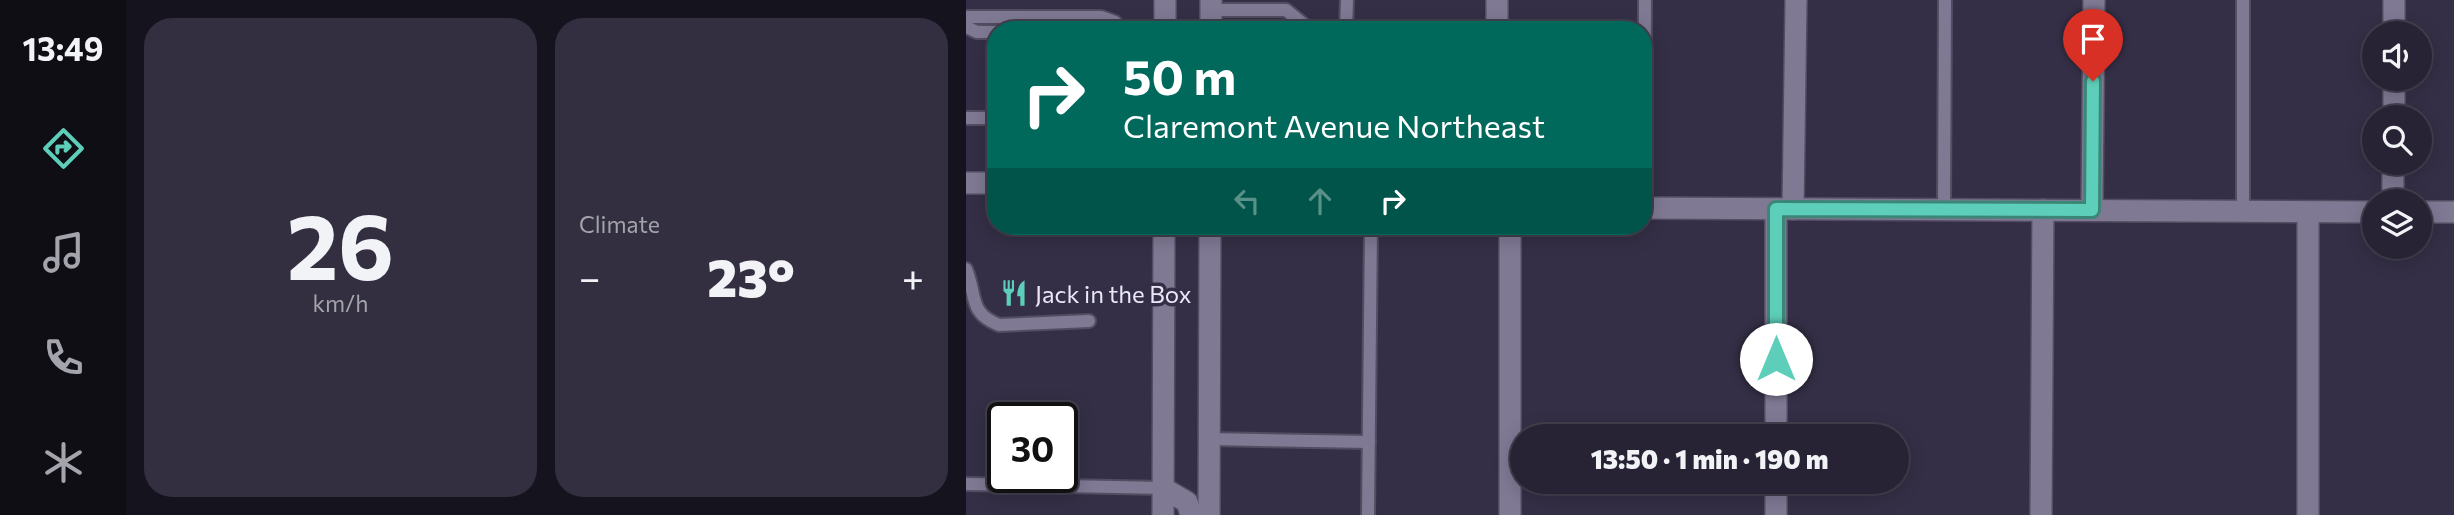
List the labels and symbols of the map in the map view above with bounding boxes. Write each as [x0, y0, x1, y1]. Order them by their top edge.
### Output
pin [2063, 9, 2123, 81]
restaurant icon: Jack in the Box [999, 278, 1029, 308]
place label: Jack in the Box [1035, 279, 1192, 308]
position arrow [1739, 322, 1813, 396]
speed limit sign: 30 [987, 402, 1078, 493]

